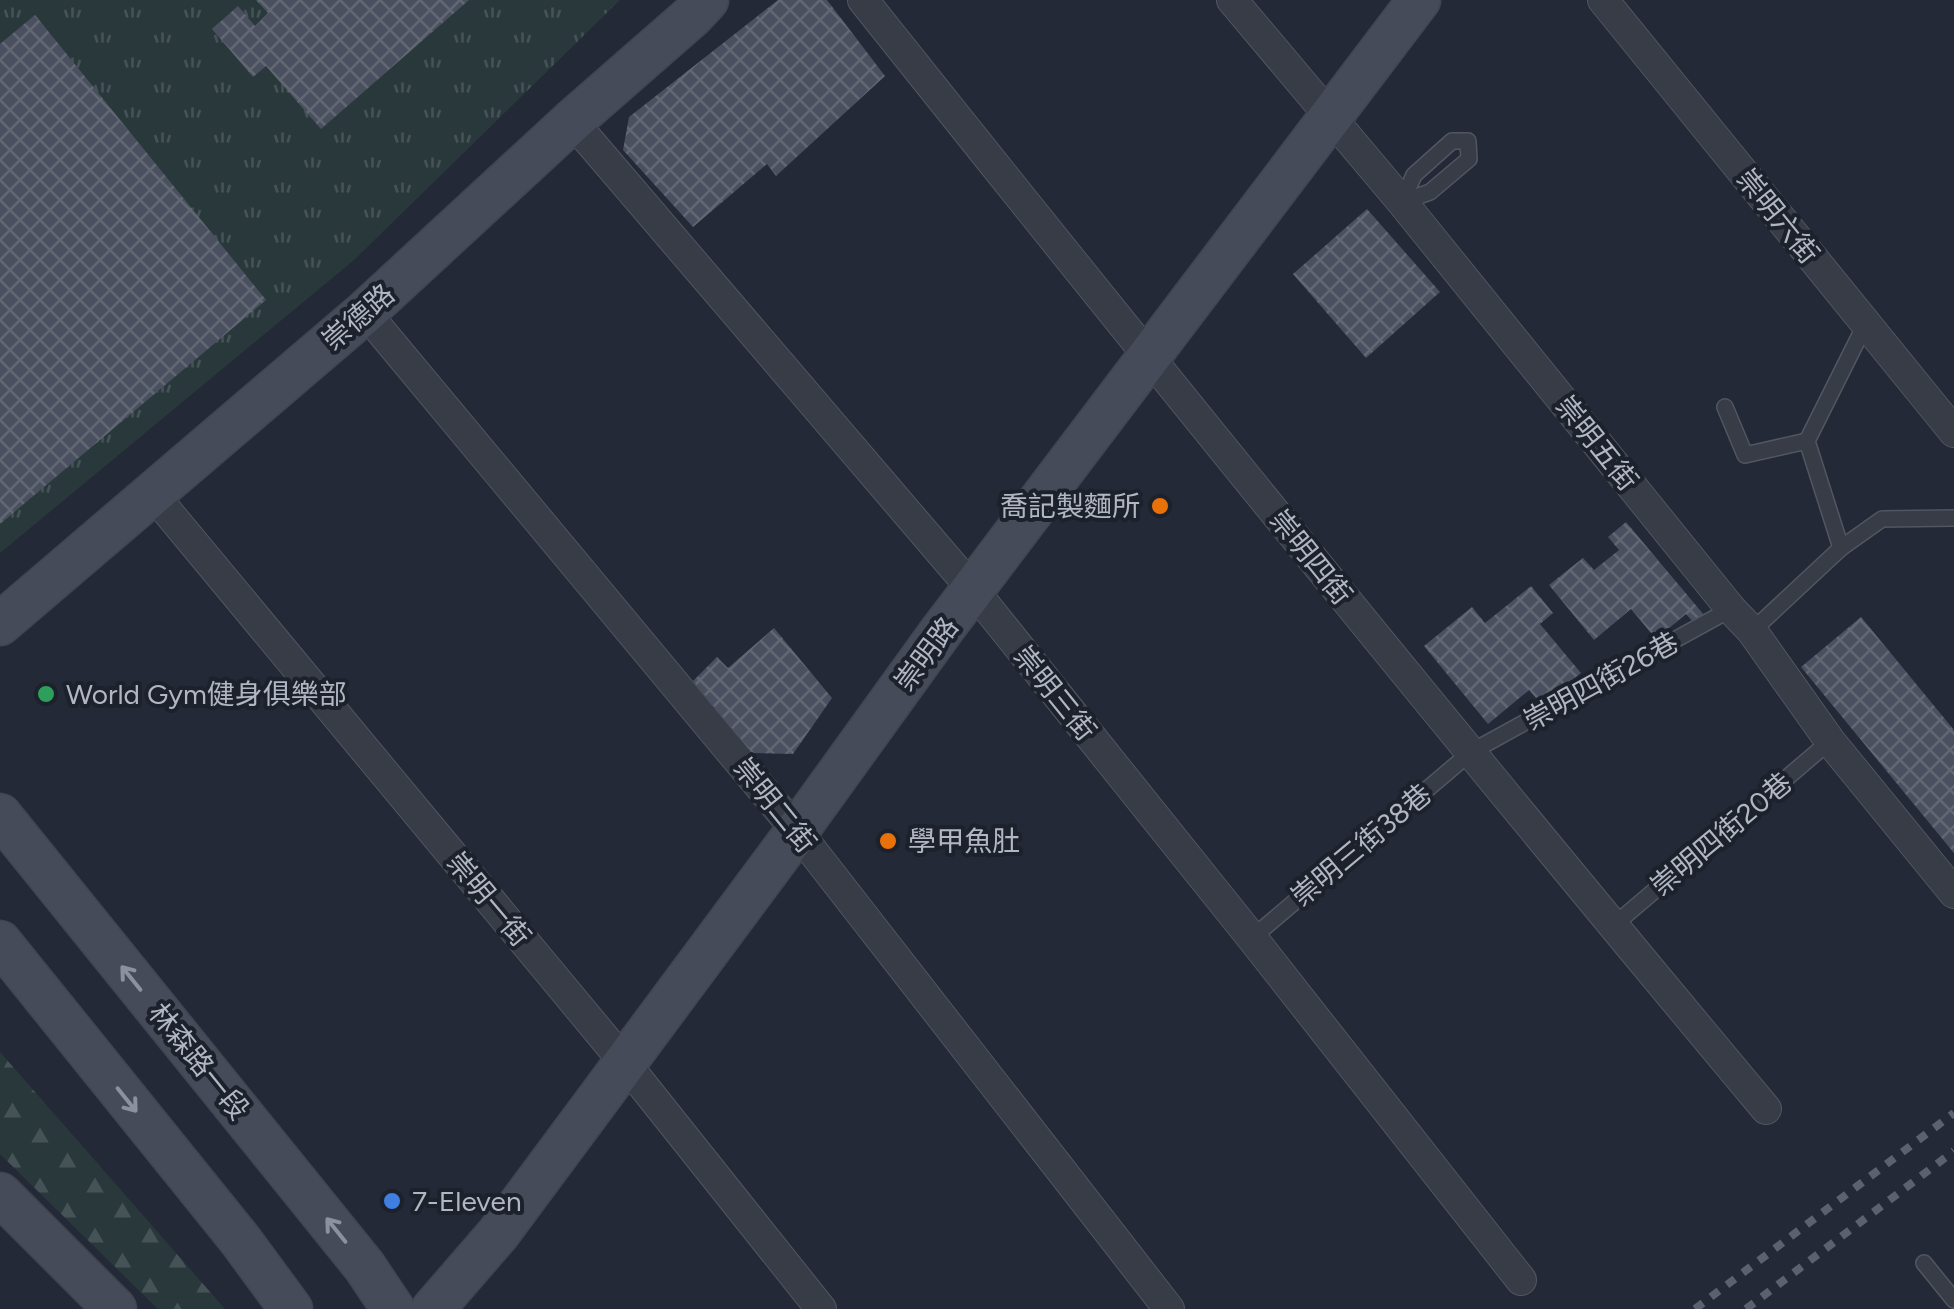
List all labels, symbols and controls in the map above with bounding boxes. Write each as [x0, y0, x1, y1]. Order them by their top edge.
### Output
street label: 崇明六街 [1730, 162, 1826, 270]
street label: 崇德路 [315, 277, 401, 357]
street label: 崇明五街 [1549, 389, 1645, 497]
place label: 喬記製麵所 [1000, 489, 1140, 523]
marker: 喬記製麵所 [1149, 495, 1171, 517]
street label: 崇明四街 [1263, 503, 1359, 611]
street label: 崇明路 [887, 610, 965, 698]
street label: 崇明四街26巷 [1518, 625, 1684, 737]
street label: 崇明三街 [1007, 639, 1103, 747]
place label: World Gym健身俱樂部 [66, 677, 347, 711]
marker: World Gym健身俱樂部 [35, 683, 57, 705]
street label: 崇明二街 [727, 751, 823, 859]
street label: 崇明四街20巷 [1644, 765, 1798, 903]
street label: 崇明三街38巷 [1284, 777, 1438, 913]
place label: 學甲魚肚 [908, 824, 1020, 858]
marker: 學甲魚肚 [877, 830, 899, 852]
street label: 崇明一街 [440, 845, 538, 953]
one-way arrow [120, 965, 142, 991]
street label: 林森路一段 [142, 996, 256, 1126]
one-way arrow [116, 1087, 138, 1113]
place label: 7-Eleven [412, 1184, 522, 1218]
marker: 7-Eleven [381, 1190, 403, 1212]
one-way arrow [325, 1218, 347, 1244]

